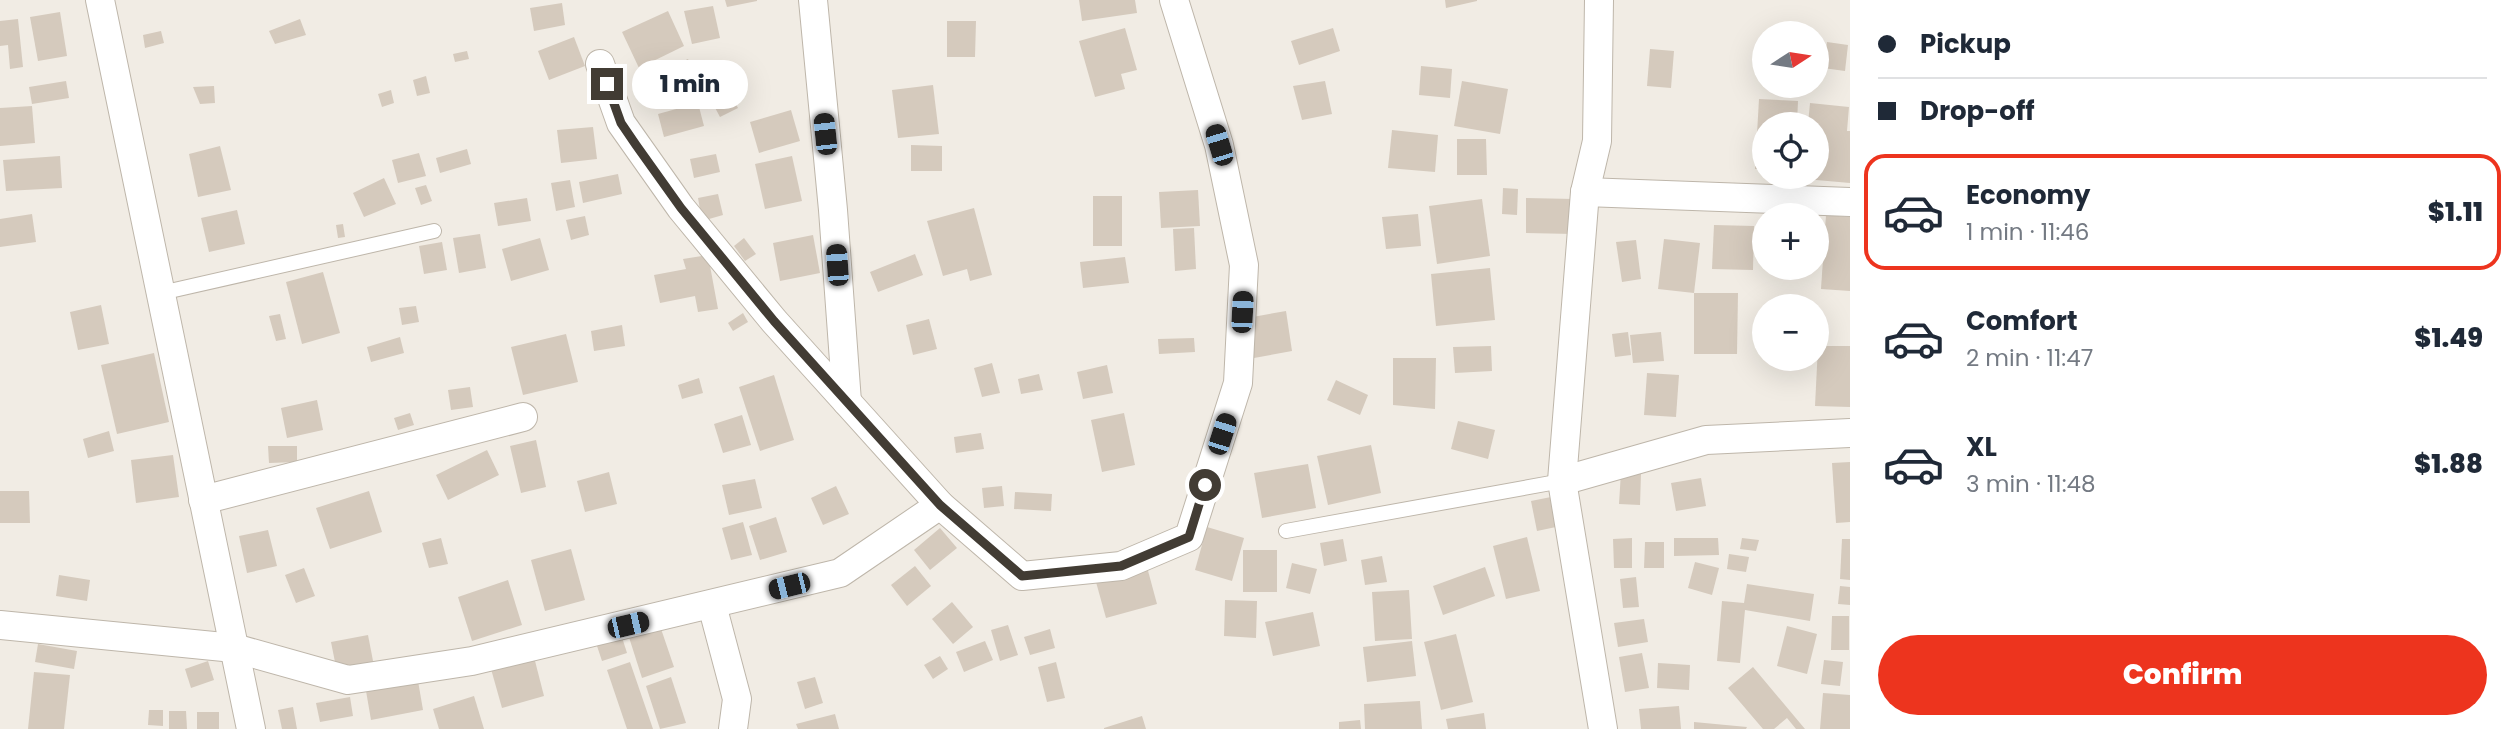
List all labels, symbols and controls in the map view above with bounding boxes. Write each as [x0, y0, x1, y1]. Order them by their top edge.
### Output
north arrow [1752, 21, 1829, 98]
map controls [1752, 21, 1829, 371]
text: Pickup [1920, 26, 2011, 62]
callout: 1 min [632, 60, 747, 108]
route end [591, 68, 623, 100]
text: 1 min [660, 68, 720, 100]
text: Drop-off [1920, 93, 2035, 129]
car [813, 112, 838, 156]
button: locate [1752, 112, 1829, 189]
car [1203, 122, 1236, 168]
text: Economy [1966, 177, 2090, 213]
icon: car [1882, 181, 1945, 244]
text: $1.11 [2428, 194, 2483, 230]
button: + [1752, 203, 1829, 280]
text: 1 min · 11:46 [1966, 216, 2089, 248]
car [826, 243, 849, 287]
car [1231, 290, 1254, 334]
button: − [1752, 294, 1829, 371]
text: Comfort [1966, 303, 2078, 339]
icon: car [1882, 307, 1945, 370]
text: $1.49 [2414, 320, 2483, 356]
text: 2 min · 11:47 [1966, 342, 2093, 374]
car [1206, 411, 1239, 457]
text: XL [1966, 429, 1997, 465]
icon: car [1882, 433, 1945, 496]
text: $1.88 [2414, 446, 2483, 482]
text: 3 min · 11:48 [1966, 468, 2096, 500]
route start [1189, 469, 1221, 501]
car [767, 571, 812, 601]
car [606, 610, 651, 640]
button: Confirm [1878, 635, 2487, 715]

